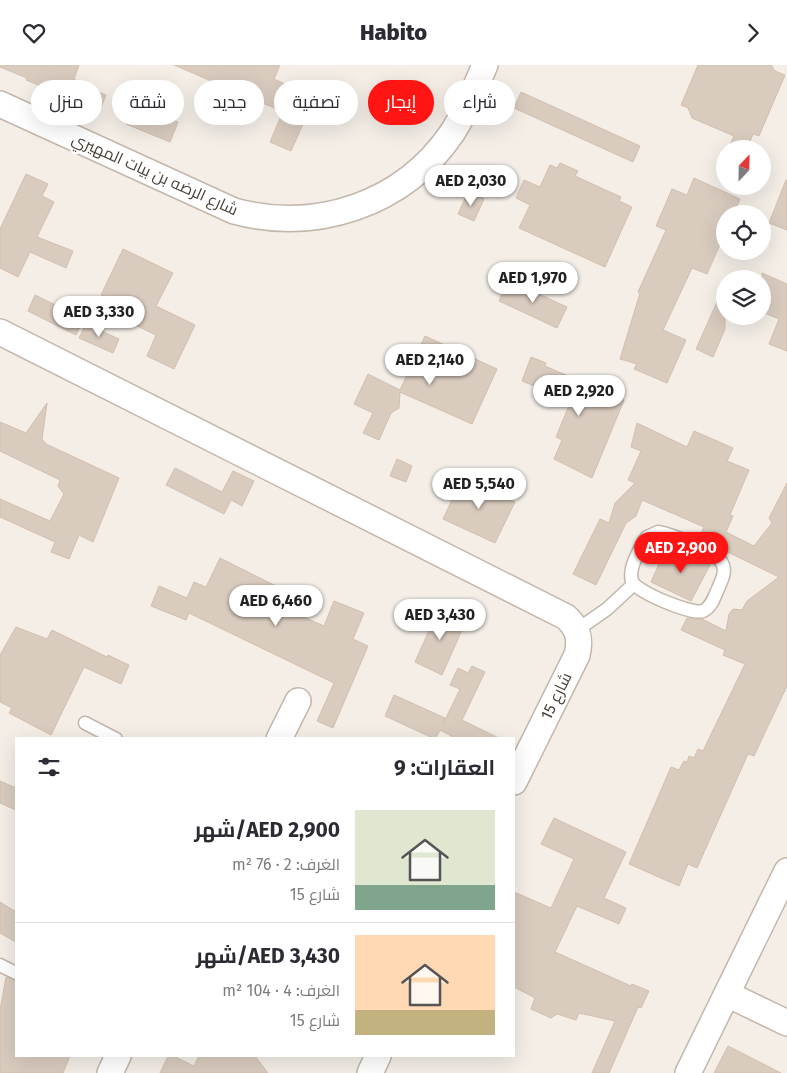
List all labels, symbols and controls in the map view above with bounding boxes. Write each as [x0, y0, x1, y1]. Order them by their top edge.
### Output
icon: heart [20, 19, 48, 47]
text: Habito [360, 19, 427, 46]
icon: forward [739, 19, 767, 47]
chip: منزل [31, 80, 102, 125]
chip: شقة [112, 80, 184, 125]
chip: جديد [194, 80, 264, 125]
chip: تصفية [274, 80, 358, 125]
chip: إيجار [368, 80, 434, 125]
chip: شراء [444, 80, 515, 125]
street label: شارع الرضه بن بيات المهيري [68, 129, 241, 223]
north arrow [716, 140, 771, 195]
map controls [716, 140, 771, 325]
pin: AED 2,030 [414, 165, 528, 207]
text: AED 2,030 [436, 171, 506, 190]
button: locate [716, 205, 771, 260]
pin: AED 1,970 [476, 261, 590, 304]
text: AED 1,970 [499, 268, 567, 287]
button: layers [716, 270, 771, 325]
pin: AED 3,330 [42, 295, 156, 338]
text: AED 3,330 [64, 302, 134, 321]
pin: AED 2,140 [373, 343, 487, 386]
text: AED 2,140 [396, 350, 464, 369]
pin: AED 2,920 [522, 375, 636, 417]
text: AED 2,920 [544, 381, 614, 400]
pin: AED 5,540 [422, 467, 536, 510]
text: AED 5,540 [443, 474, 515, 493]
pin: AED 2,900 [624, 531, 738, 574]
text: AED 2,900 [645, 538, 717, 557]
pin: AED 6,460 [219, 585, 333, 627]
text: AED 6,460 [240, 591, 312, 610]
pin: AED 3,430 [383, 599, 497, 641]
text: AED 3,430 [405, 605, 475, 624]
street label: شارع 15 [536, 669, 577, 724]
icon: filters [35, 753, 63, 781]
text: العقارات: 9 [394, 755, 495, 781]
text: AED 2,900/شهر [194, 817, 340, 843]
icon: home [395, 830, 455, 890]
text: الغرف: 2 · 76 m² [232, 855, 340, 874]
text: شارع 15 [290, 885, 340, 904]
text: AED 3,430/شهر [196, 943, 340, 969]
icon: home [395, 955, 455, 1015]
text: الغرف: 4 · 104 m² [222, 981, 340, 1000]
text: شارع 15 [290, 1011, 340, 1030]

